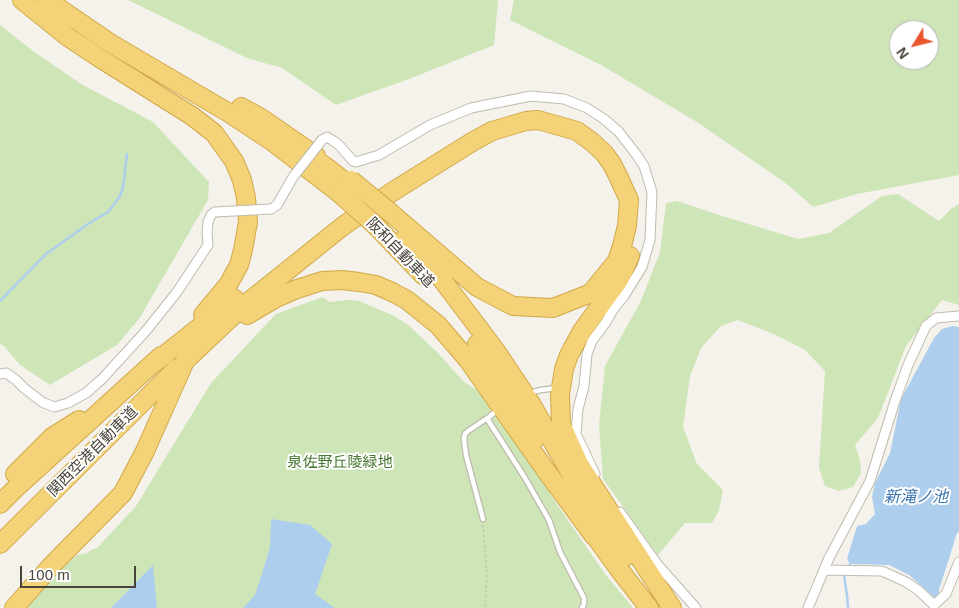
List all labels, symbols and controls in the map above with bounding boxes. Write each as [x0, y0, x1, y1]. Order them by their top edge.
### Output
north arrow [889, 20, 939, 70]
text: N [893, 44, 912, 62]
street label: 阪和自動車道 [362, 214, 438, 292]
street label: 関西空港自動車道 [44, 403, 142, 501]
park label: 泉佐野丘陵緑地 [288, 454, 392, 472]
water label: 新滝ノ池 [884, 488, 948, 508]
scale bar [22, 556, 139, 588]
text: 100 m [28, 566, 70, 583]

